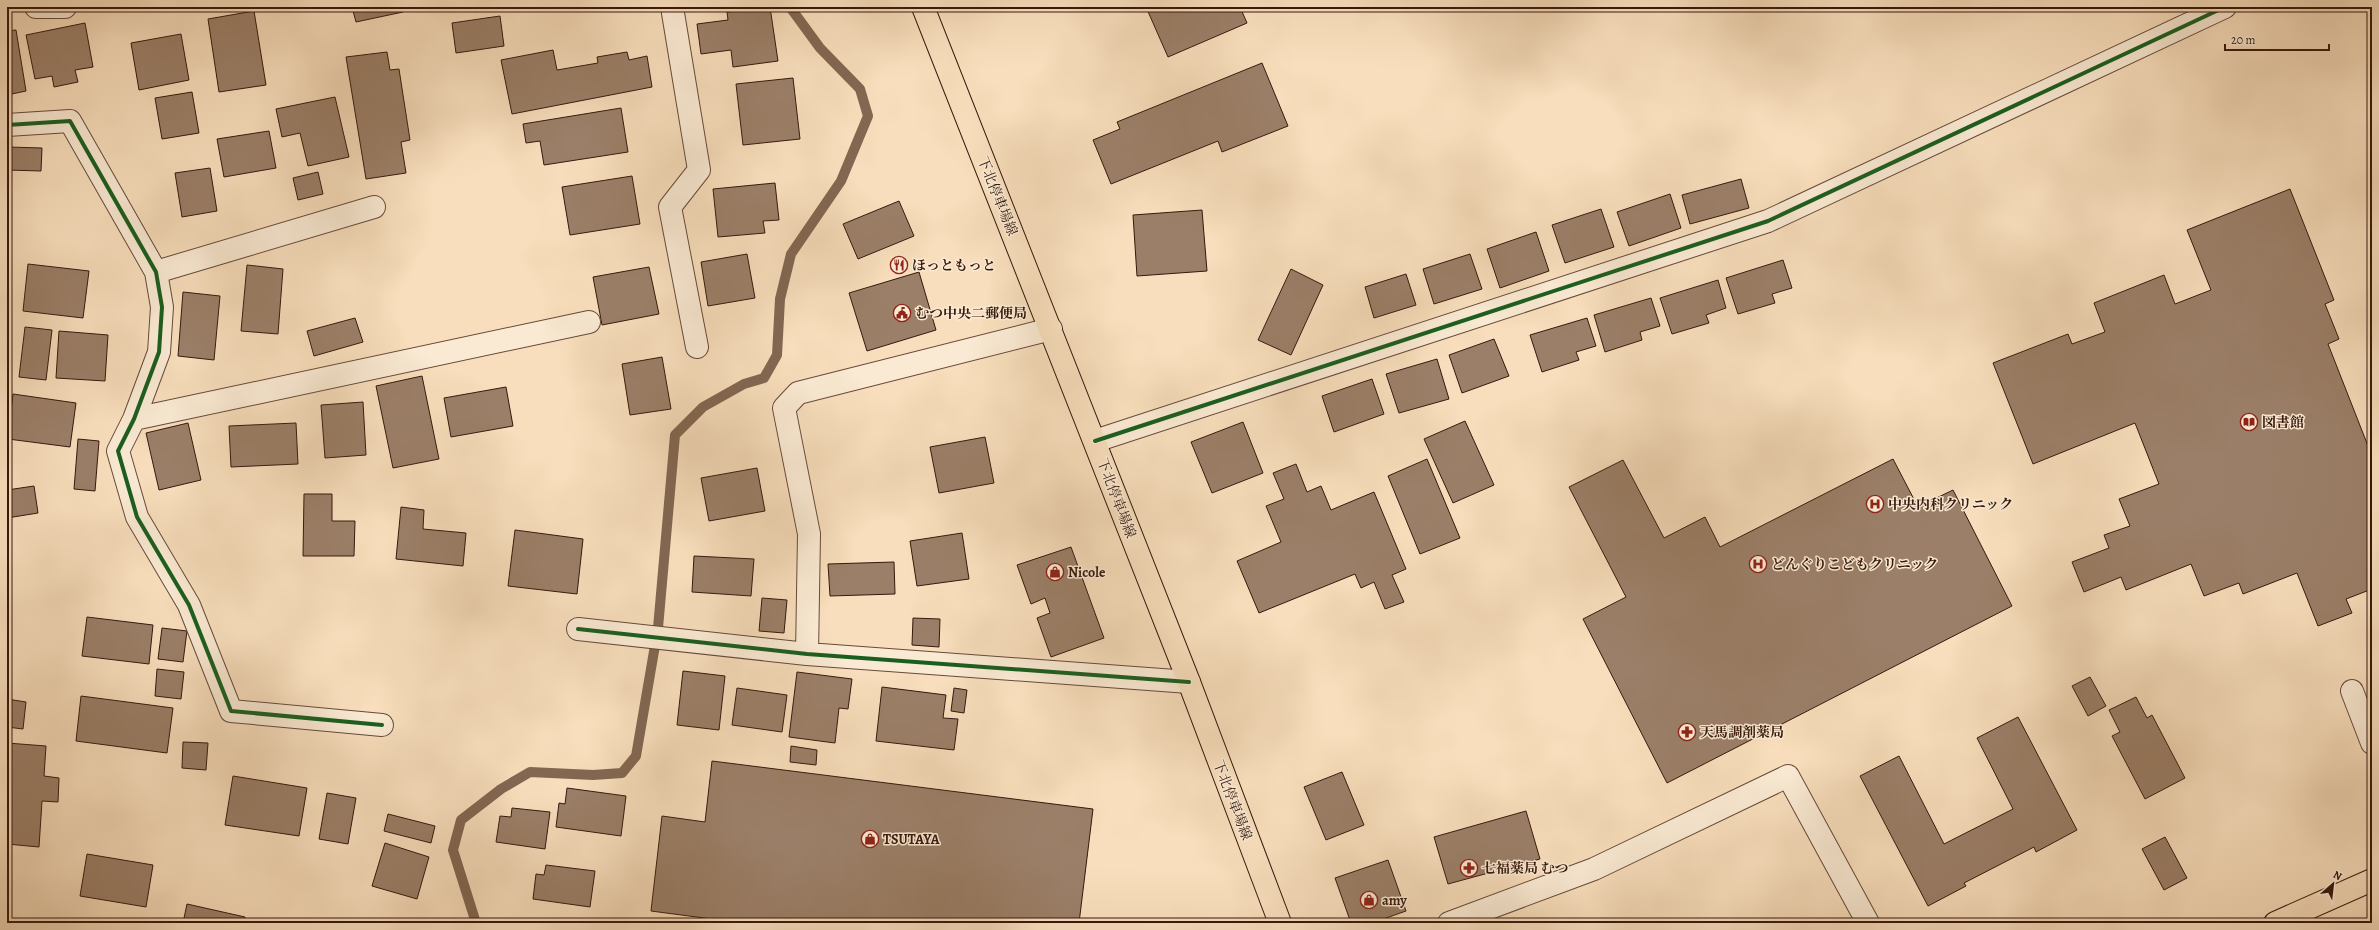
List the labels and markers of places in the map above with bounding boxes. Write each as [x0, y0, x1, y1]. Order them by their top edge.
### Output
restaurant icon: ほっともっと [889, 255, 909, 275]
place label: ほっともっと [912, 256, 996, 275]
public building icon: むつ中央二郵便局 [892, 303, 912, 323]
place label: むつ中央二郵便局 [915, 304, 1027, 323]
library icon: 図書館 [2239, 412, 2259, 432]
place label: 図書館 [2262, 413, 2304, 432]
hospital icon: 中央内科クリニック [1865, 494, 1885, 514]
place label: 中央内科クリニック [1888, 495, 2013, 514]
hospital icon: どんぐりこどもクリニック [1748, 554, 1768, 574]
place label: どんぐりこどもクリニック [1771, 555, 1938, 574]
shop icon: Nicole [1045, 562, 1065, 582]
place label: Nicole [1068, 563, 1106, 582]
pharmacy icon: 天馬調剤薬局 [1677, 722, 1697, 742]
place label: 天馬調剤薬局 [1700, 723, 1784, 742]
shop icon: TSUTAYA [860, 829, 880, 849]
place label: TSUTAYA [883, 830, 940, 849]
pharmacy icon: 七福薬局 むつ [1459, 858, 1479, 878]
place label: 七福薬局 むつ [1482, 859, 1568, 878]
shop icon: amy [1359, 890, 1379, 910]
place label: amy [1382, 891, 1407, 910]

